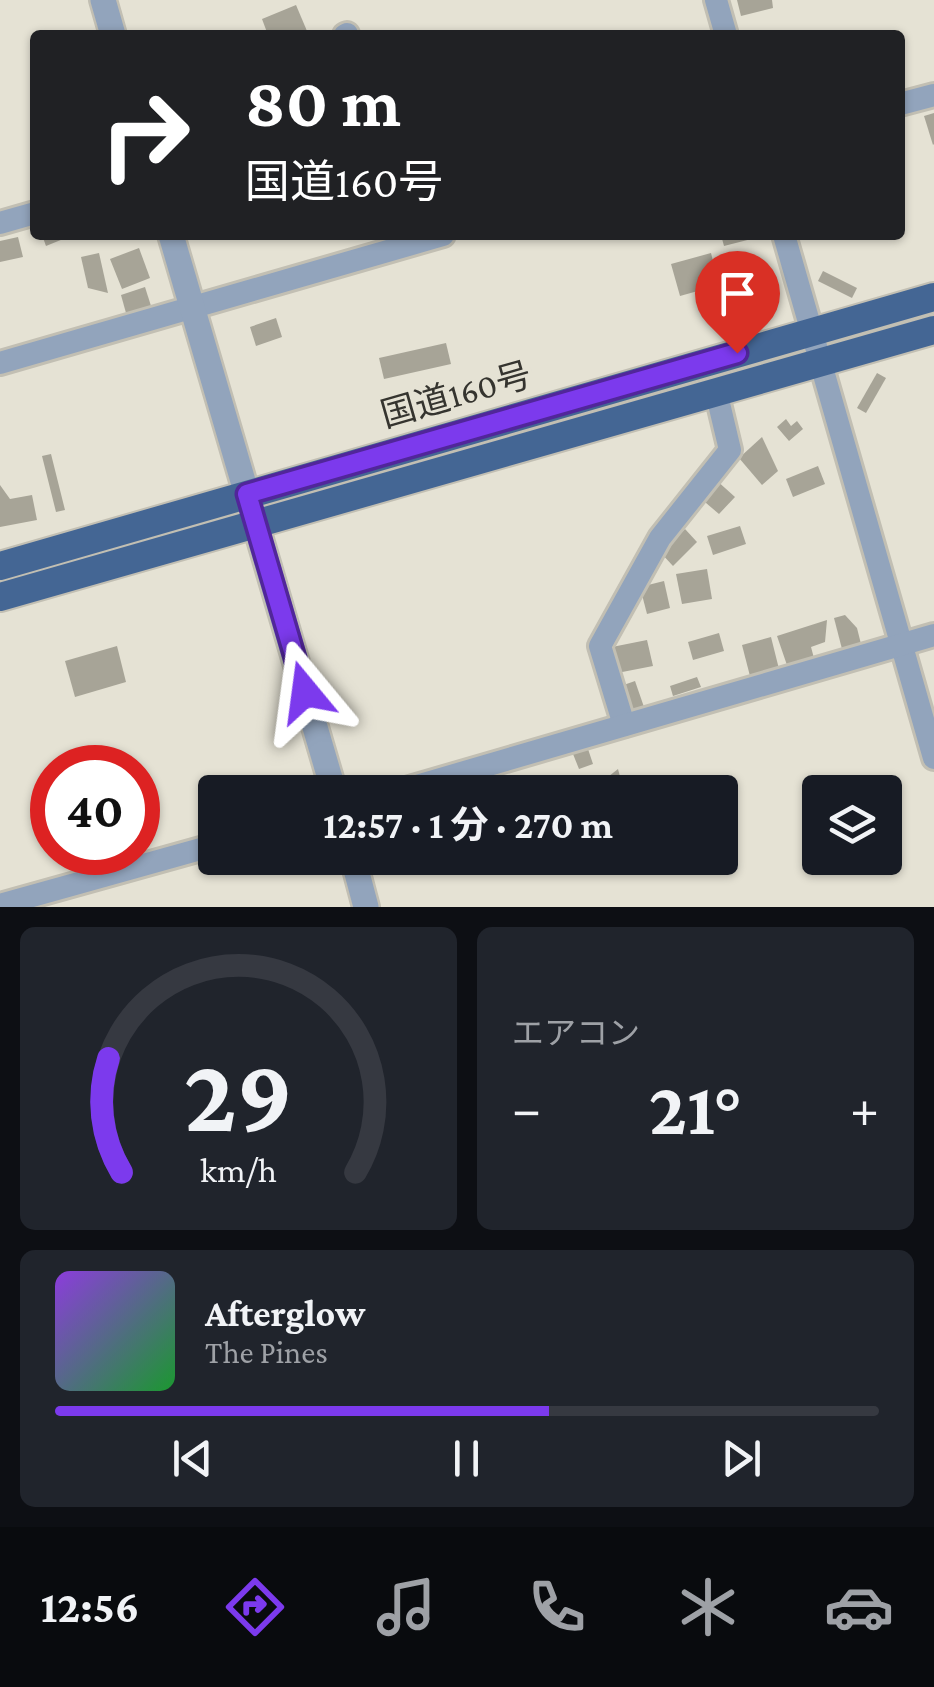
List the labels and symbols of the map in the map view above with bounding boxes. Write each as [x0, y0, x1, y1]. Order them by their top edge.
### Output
pin [695, 251, 780, 354]
street label: 国道160号 [377, 355, 535, 435]
position arrow [253, 640, 357, 744]
speed limit sign: 40 [30, 745, 160, 875]

